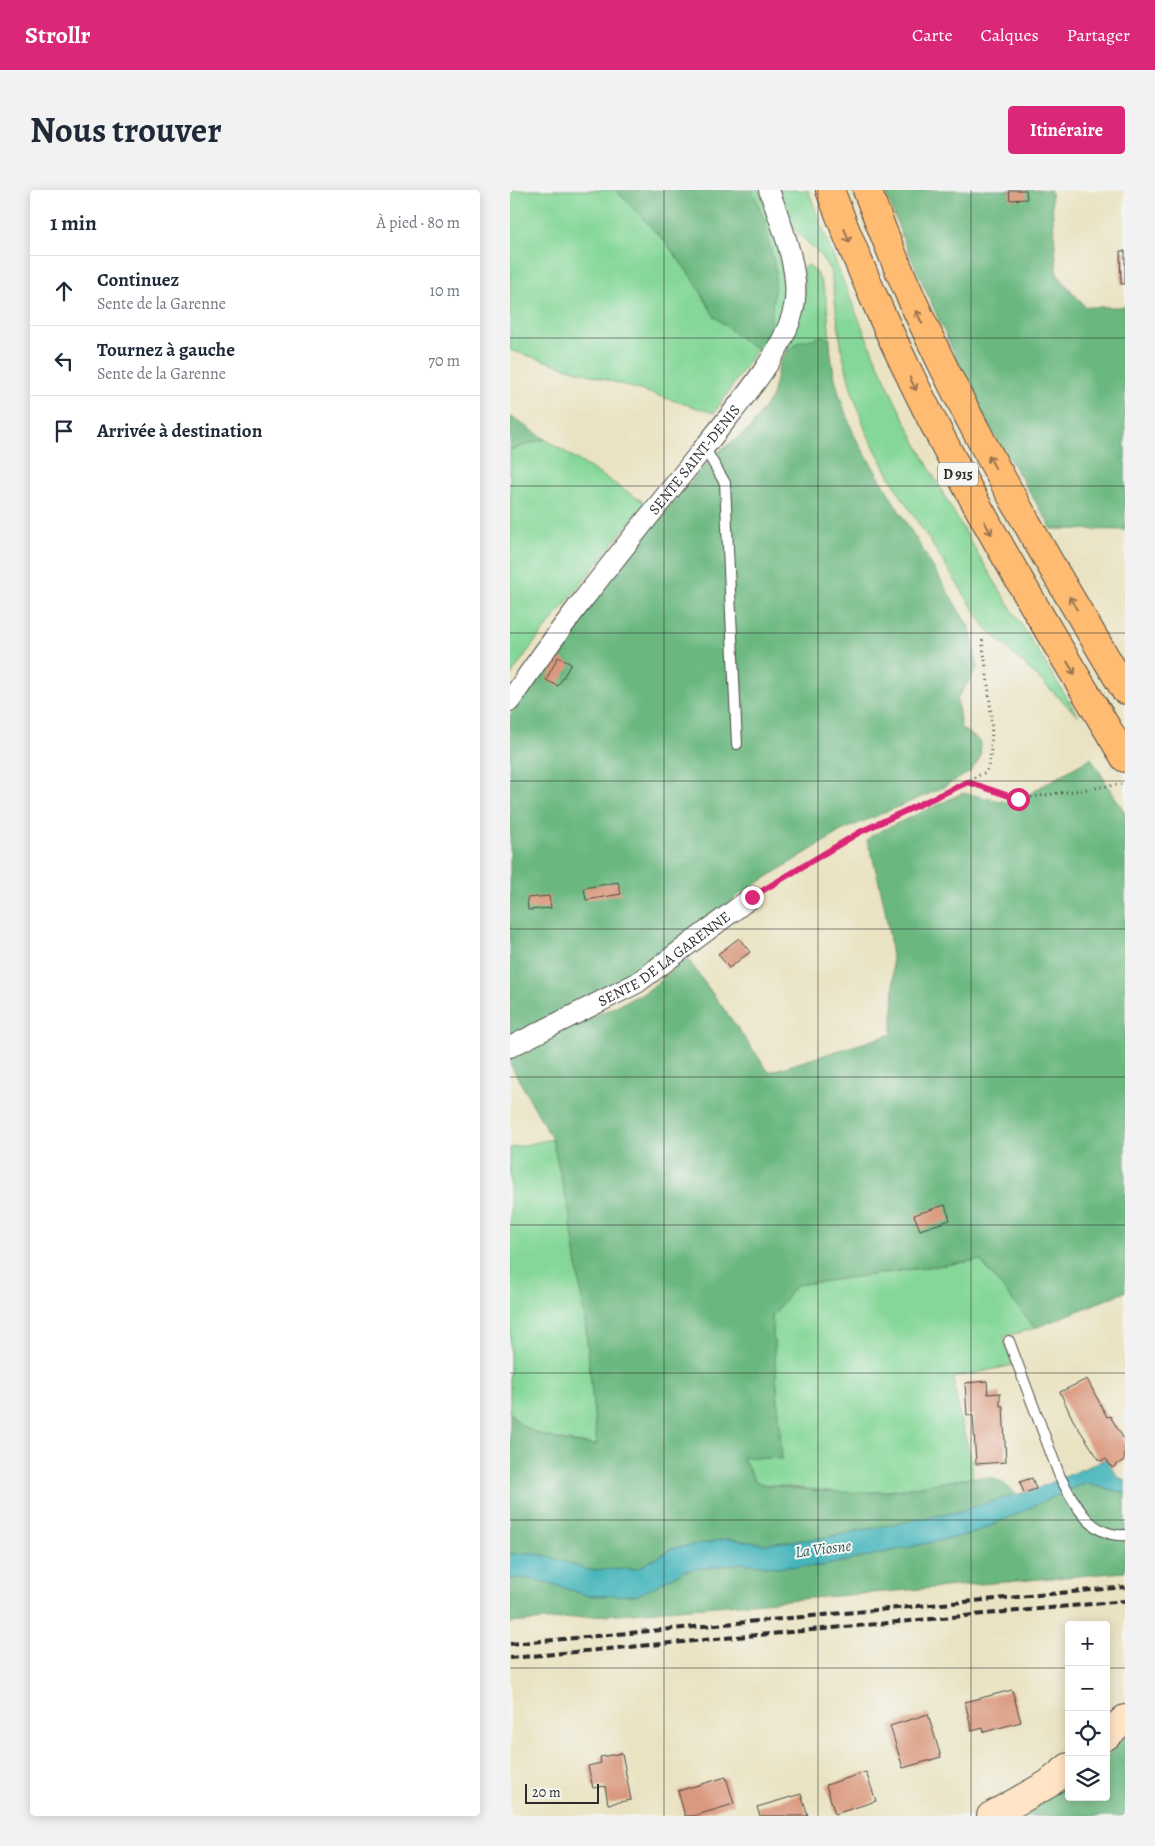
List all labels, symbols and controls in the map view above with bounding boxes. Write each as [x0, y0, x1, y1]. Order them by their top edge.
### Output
text: Strollr [25, 19, 90, 51]
text: Carte [912, 23, 952, 47]
text: Calques [980, 23, 1039, 47]
text: Partager [1067, 23, 1130, 47]
text: Nous trouver [30, 106, 222, 154]
button: Itinéraire [1008, 106, 1125, 154]
text: 1 min [50, 209, 97, 237]
text: À pied · 80 m [376, 212, 460, 234]
one-way arrow [843, 228, 852, 243]
text: Continuez [97, 267, 179, 293]
icon: ahead [50, 277, 78, 305]
text: 10 m [430, 280, 460, 302]
text: Sente de la Garenne [97, 293, 226, 315]
one-way arrow [914, 310, 924, 325]
text: Tournez à gauche [97, 337, 235, 363]
icon: left [50, 347, 78, 375]
text: 70 m [428, 350, 460, 372]
text: Sente de la Garenne [97, 363, 226, 385]
one-way arrow [909, 376, 918, 391]
street label: SENTE SAINT-DENIS [644, 400, 745, 519]
icon: arrive [50, 417, 78, 445]
text: Arrivée à destination [97, 418, 262, 444]
one-way arrow [986, 455, 996, 470]
road number: D 915 [938, 462, 978, 486]
one-way arrow [984, 521, 994, 535]
one-way arrow [1067, 596, 1077, 610]
one-way arrow [1067, 660, 1077, 674]
route start [1007, 788, 1030, 811]
route end [741, 886, 764, 909]
street label: SENTE DE LA GARENNE [594, 907, 734, 1011]
water label: La Viosne [794, 1535, 853, 1563]
map controls [1065, 1621, 1110, 1801]
button: + [1065, 1621, 1110, 1666]
button: − [1065, 1666, 1110, 1711]
button: locate [1065, 1711, 1110, 1756]
button: layers [1065, 1756, 1110, 1801]
scale bar [525, 1781, 599, 1804]
text: 20 m [532, 1783, 561, 1802]

